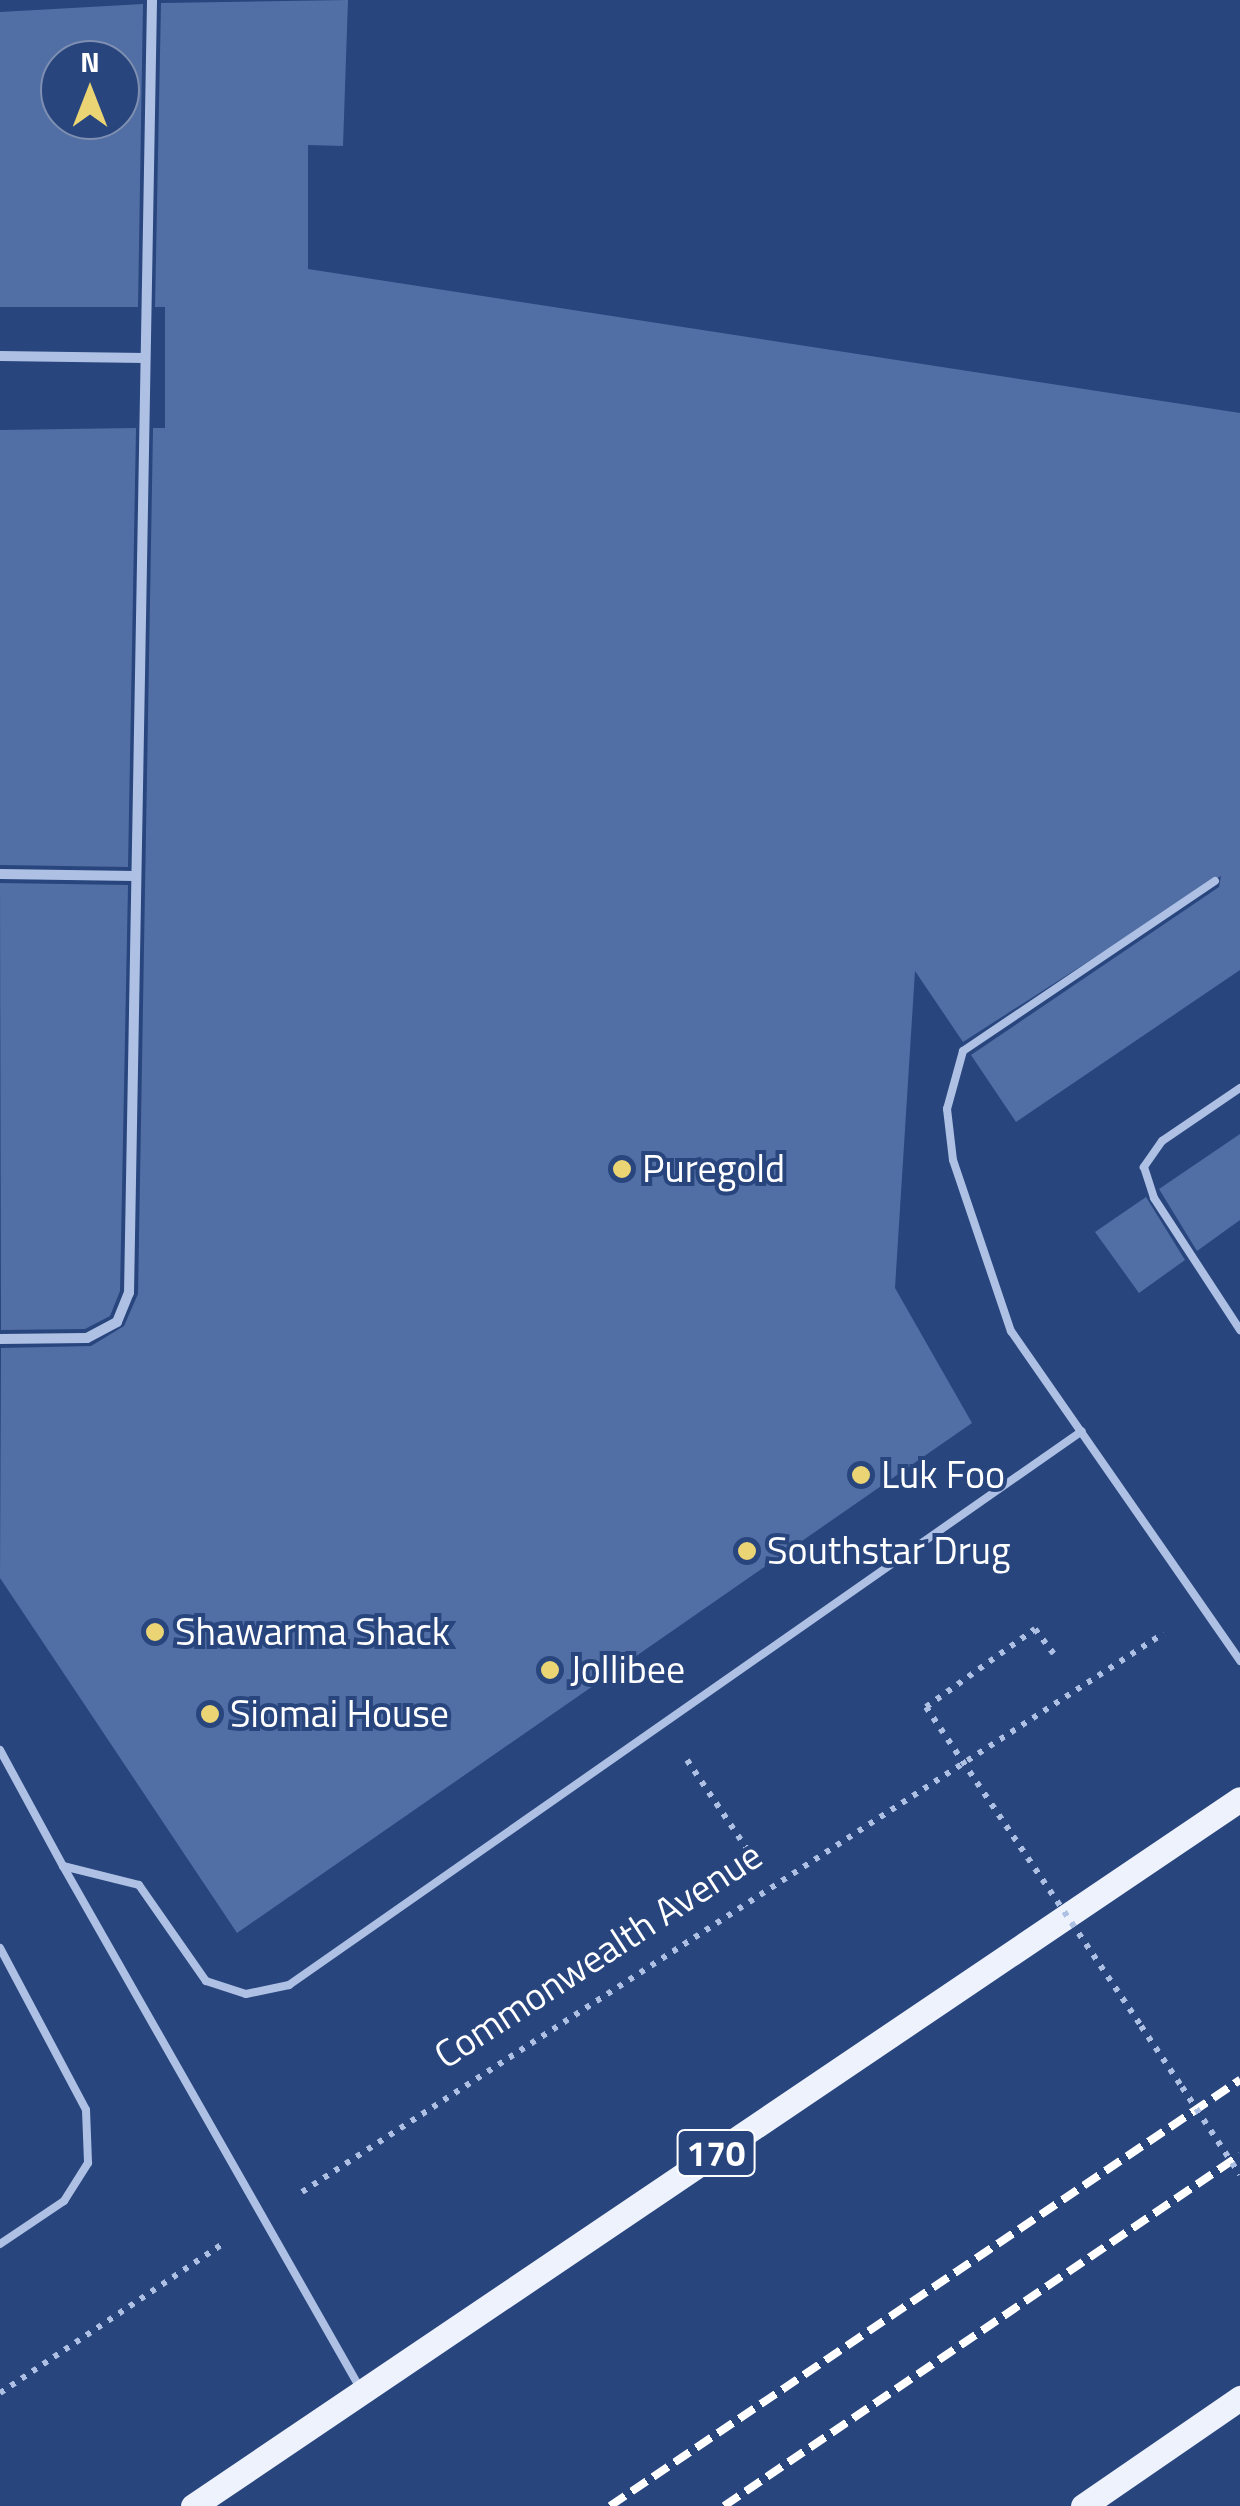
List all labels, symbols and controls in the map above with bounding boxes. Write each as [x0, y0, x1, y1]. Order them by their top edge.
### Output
north arrow [40, 40, 140, 140]
text: N [80, 40, 100, 83]
place label: Puregold [642, 1146, 785, 1192]
marker: Puregold [611, 1158, 633, 1180]
place label: Luk Foo [881, 1452, 1005, 1498]
marker: Luk Foo [850, 1464, 872, 1486]
place label: Southstar Drug [767, 1528, 1011, 1574]
marker: Southstar Drug [736, 1540, 758, 1562]
place label: Shawarma Shack [175, 1609, 450, 1655]
marker: Shawarma Shack [144, 1621, 166, 1643]
place label: Jollibee [570, 1647, 685, 1693]
marker: Jollibee [539, 1659, 561, 1681]
place label: Siomai House [230, 1691, 449, 1737]
marker: Siomai House [199, 1703, 221, 1725]
street label: Commonwealth Avenue [426, 1832, 770, 2078]
road number: 170 [676, 2123, 756, 2183]

